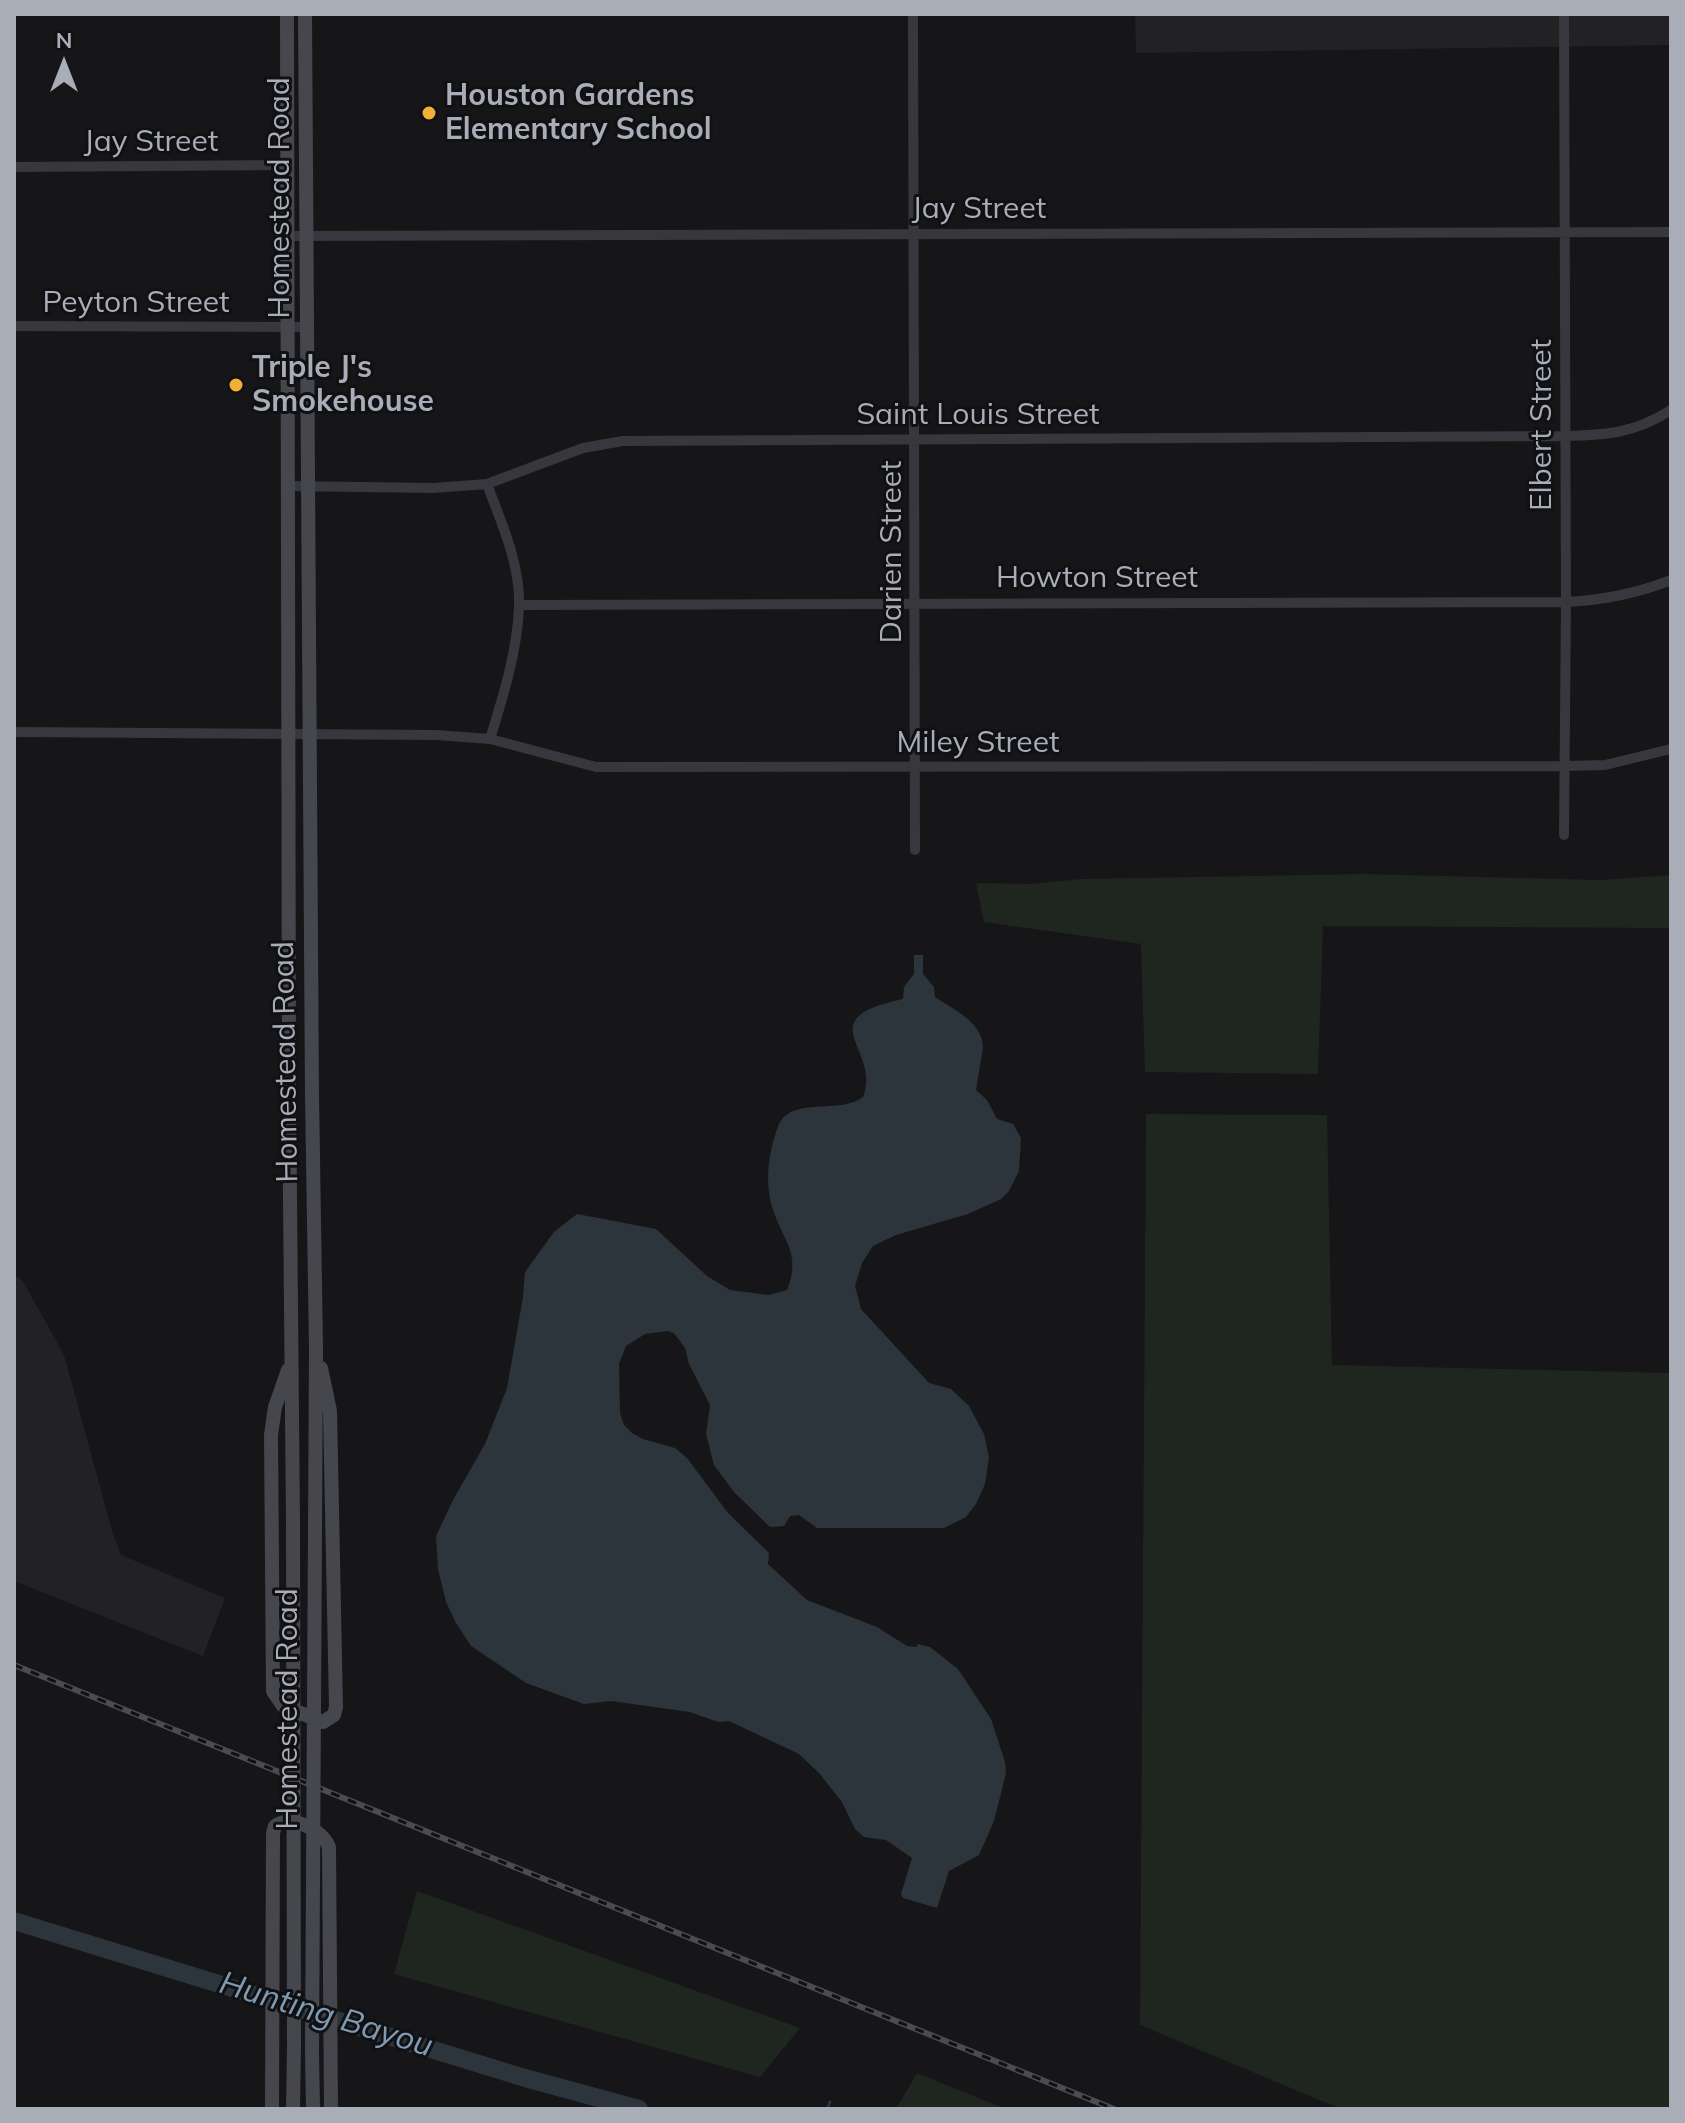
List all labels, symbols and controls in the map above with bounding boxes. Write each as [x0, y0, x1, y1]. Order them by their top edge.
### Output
north arrow [24, 24, 104, 104]
text: N [56, 26, 72, 54]
street label: Homestead Road [262, 77, 298, 319]
place label: Houston Gardens Elementary School [445, 78, 712, 148]
marker: Houston Gardens Elementary School [420, 104, 438, 122]
street label: Jay Street [84, 124, 218, 160]
street label: Jay Street [912, 191, 1046, 227]
street label: Peyton Street [42, 285, 230, 321]
street label: Elbert Street [1524, 339, 1560, 511]
place label: Triple J's Smokehouse [252, 350, 434, 420]
marker: Triple J's Smokehouse [227, 376, 245, 394]
street label: Saint Louis Street [856, 397, 1100, 433]
street label: Darien Street [874, 460, 910, 644]
street label: Howton Street [996, 560, 1198, 596]
street label: Miley Street [897, 725, 1059, 761]
street label: Homestead Road [266, 941, 306, 1183]
street label: Homestead Road [270, 1588, 306, 1830]
water label: Hunting Bayou [215, 1964, 437, 2066]

